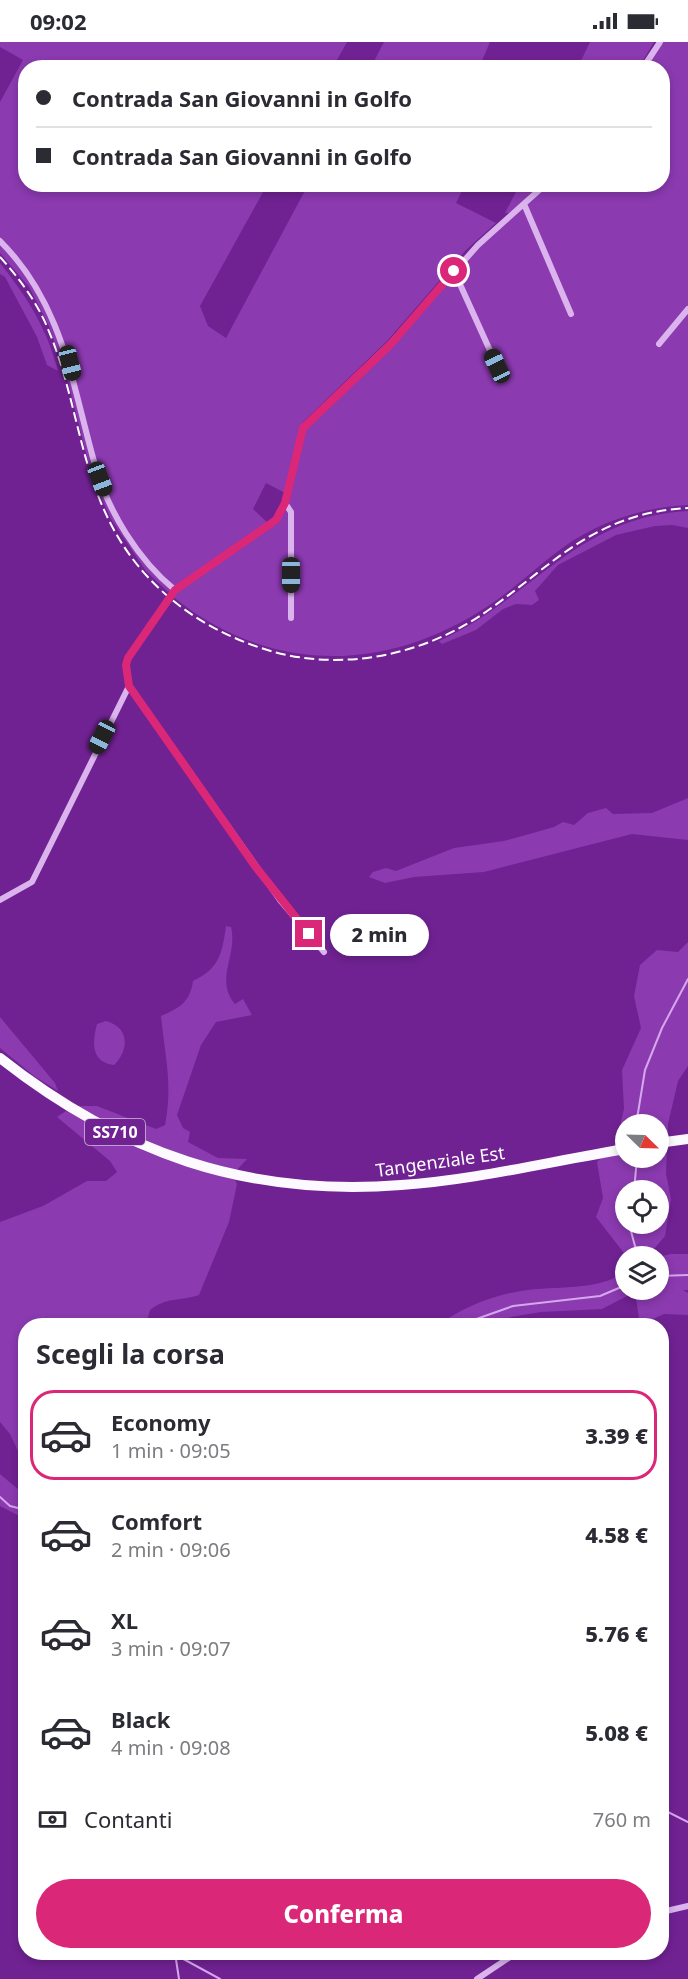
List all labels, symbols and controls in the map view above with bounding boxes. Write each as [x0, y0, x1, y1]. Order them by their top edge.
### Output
text: 09:02 [30, 6, 87, 36]
text: Contrada San Giovanni in Golfo [72, 83, 412, 113]
text: Contrada San Giovanni in Golfo [72, 141, 412, 171]
route start [440, 257, 467, 284]
car [57, 343, 83, 383]
car [481, 346, 513, 386]
car [85, 459, 115, 499]
car [282, 557, 300, 593]
car [86, 717, 118, 757]
callout: 2 min [330, 913, 429, 955]
route end [295, 920, 322, 947]
text: 2 min [352, 921, 407, 948]
north arrow [615, 1114, 669, 1168]
map controls [615, 1114, 669, 1300]
road number: SS710 [85, 1119, 145, 1145]
street label: Tangenziale Est [374, 1140, 506, 1182]
button: locate [615, 1180, 669, 1234]
button: layers [615, 1246, 669, 1300]
text: Scegli la corsa [36, 1335, 225, 1372]
text: Economy [111, 1407, 210, 1437]
icon: car [39, 1408, 93, 1462]
text: 3.39 € [585, 1420, 648, 1450]
text: 1 min · 09:05 [111, 1437, 231, 1464]
text: Comfort [111, 1506, 202, 1536]
icon: car [39, 1507, 93, 1561]
text: 4.58 € [585, 1519, 648, 1549]
text: 2 min · 09:06 [111, 1536, 231, 1563]
text: XL [111, 1605, 138, 1635]
icon: car [39, 1606, 93, 1660]
text: 5.76 € [585, 1618, 648, 1648]
text: 3 min · 09:07 [111, 1635, 231, 1662]
text: Black [111, 1704, 170, 1734]
icon: car [39, 1705, 93, 1759]
text: 5.08 € [585, 1717, 648, 1747]
text: 4 min · 09:08 [111, 1734, 231, 1761]
icon: cash [36, 1803, 69, 1836]
text: Contanti [84, 1804, 172, 1834]
text: 760 m [593, 1806, 651, 1833]
button: Conferma [36, 1879, 651, 1948]

